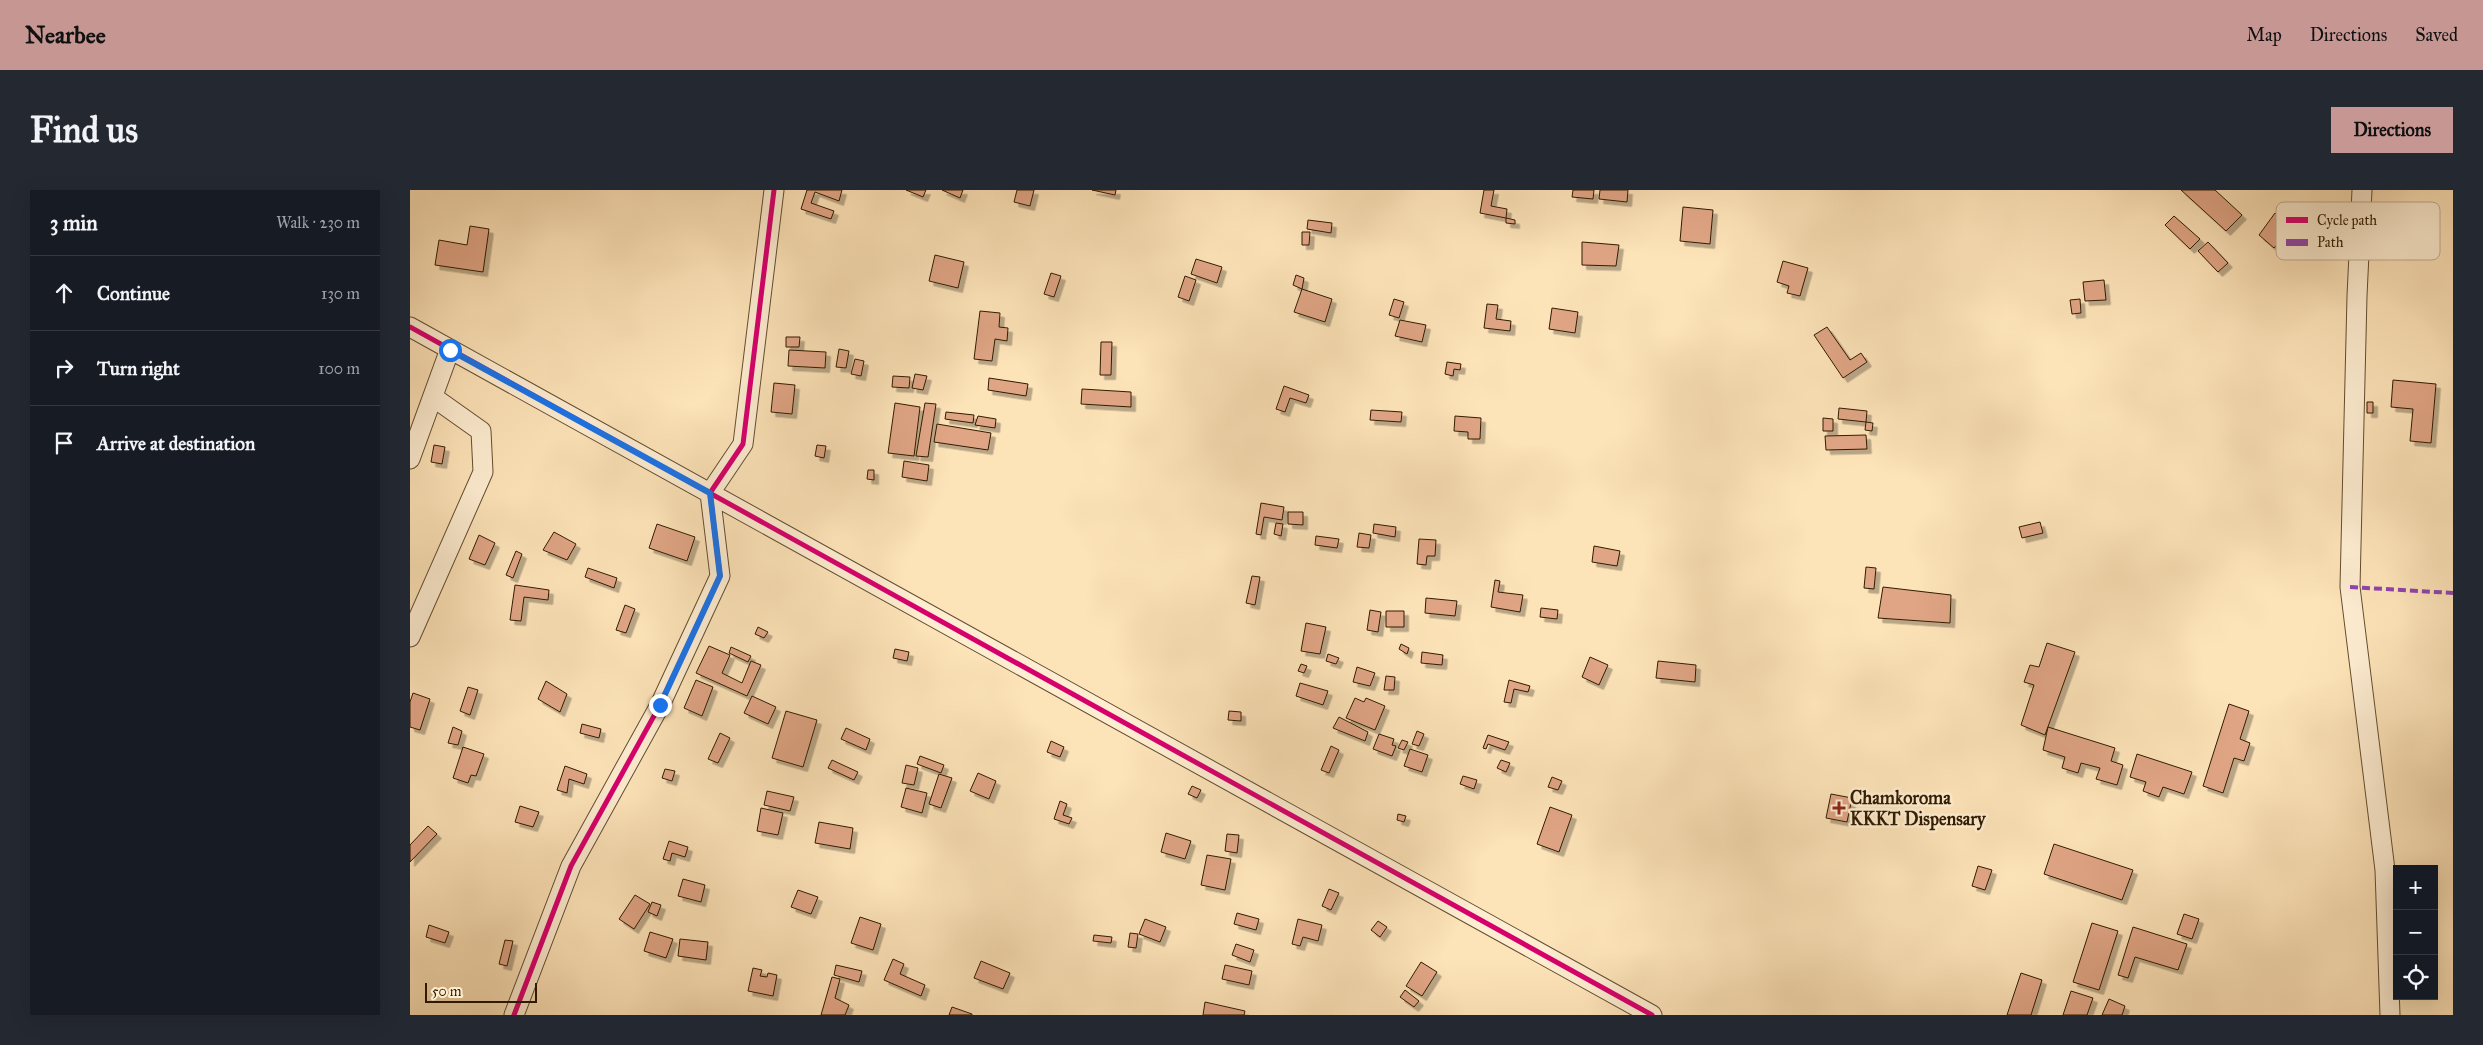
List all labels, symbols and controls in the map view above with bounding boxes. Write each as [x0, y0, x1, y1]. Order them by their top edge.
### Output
text: Nearbee [25, 20, 106, 50]
text: Map [2246, 24, 2282, 46]
text: Directions [2310, 24, 2387, 46]
text: Saved [2415, 24, 2458, 46]
button: Directions [2331, 107, 2453, 153]
text: Find us [30, 109, 138, 152]
legend [2276, 202, 2440, 260]
text: 3 min [50, 210, 98, 236]
text: Cycle path [2317, 212, 2377, 229]
text: Walk · 230 m [276, 213, 360, 232]
text: Path [2317, 234, 2344, 251]
icon: ahead [50, 279, 78, 307]
text: Continue [97, 282, 170, 305]
text: 130 m [321, 284, 360, 303]
route start [439, 339, 462, 362]
icon: right [50, 354, 78, 382]
text: Turn right [97, 357, 180, 380]
text: 100 m [318, 359, 360, 378]
icon: arrive [50, 429, 78, 457]
text: Arrive at destination [97, 432, 255, 455]
route end [649, 694, 672, 717]
place label: Chamkoroma KKKT Dispensary [1850, 787, 1987, 831]
marker: Chamkoroma KKKT Dispensary [1832, 801, 1846, 815]
map controls [2393, 865, 2438, 1000]
button: + [2393, 865, 2438, 910]
button: − [2393, 910, 2438, 955]
button: locate [2393, 955, 2438, 1000]
scale bar [425, 980, 538, 1003]
text: 50 m [432, 983, 461, 1000]

